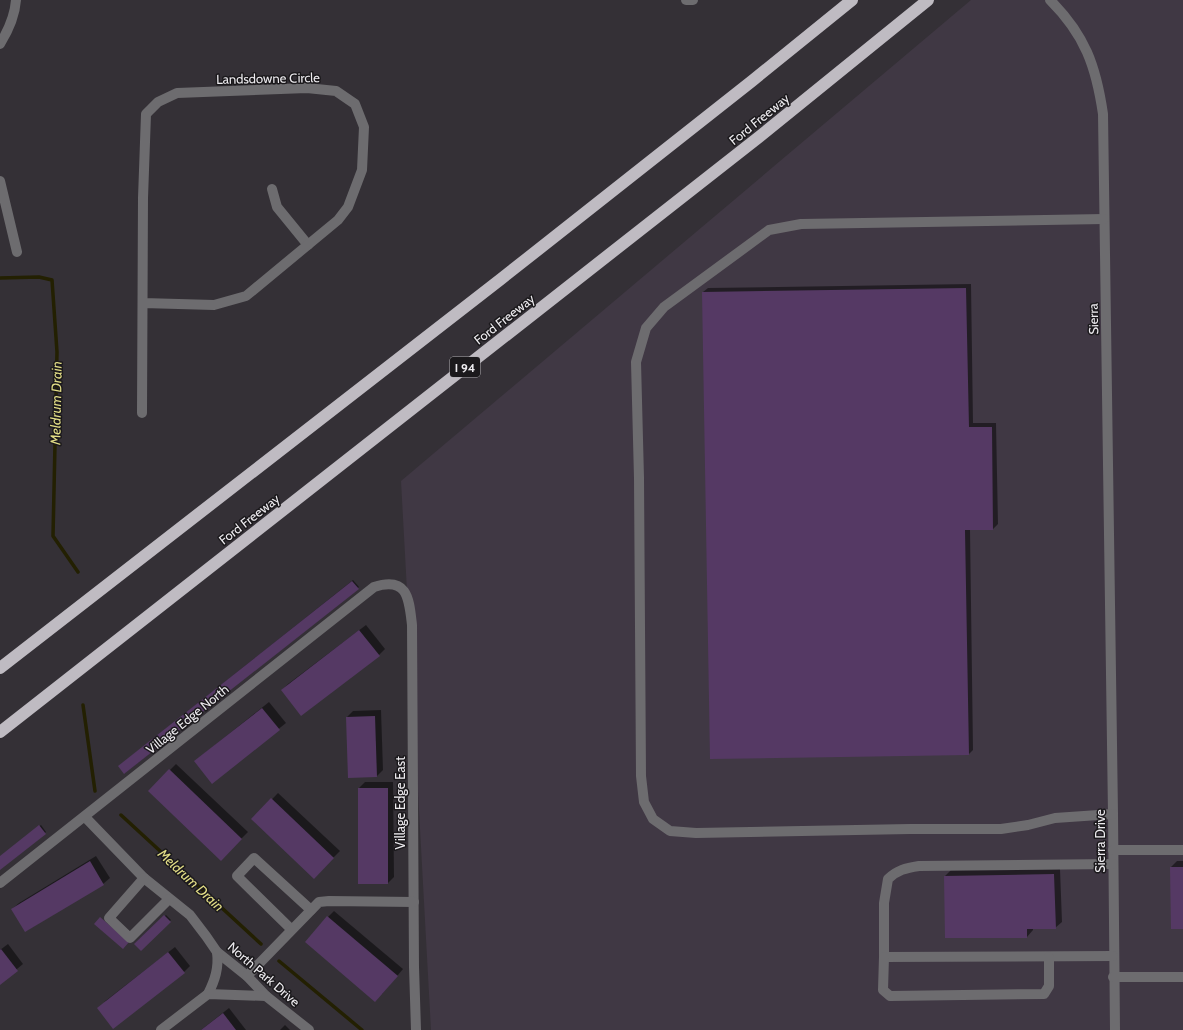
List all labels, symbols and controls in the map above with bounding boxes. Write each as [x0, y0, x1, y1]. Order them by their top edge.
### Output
street label: Landsdowne Circle [216, 69, 320, 87]
street label: Ford Freeway [726, 90, 793, 148]
street label: Ford Freeway [470, 290, 538, 348]
street label: Sierra [1085, 302, 1101, 335]
road number: I 94 [450, 357, 480, 377]
water label: Meldrum Drain [46, 361, 66, 446]
street label: Ford Freeway [215, 490, 283, 548]
street label: Village Edge North [142, 681, 232, 757]
street label: Village Edge East [392, 756, 408, 850]
street label: Sierra Drive [1092, 809, 1108, 873]
water label: Meldrum Drain [153, 844, 228, 915]
street label: North Park Drive [225, 938, 304, 1010]

